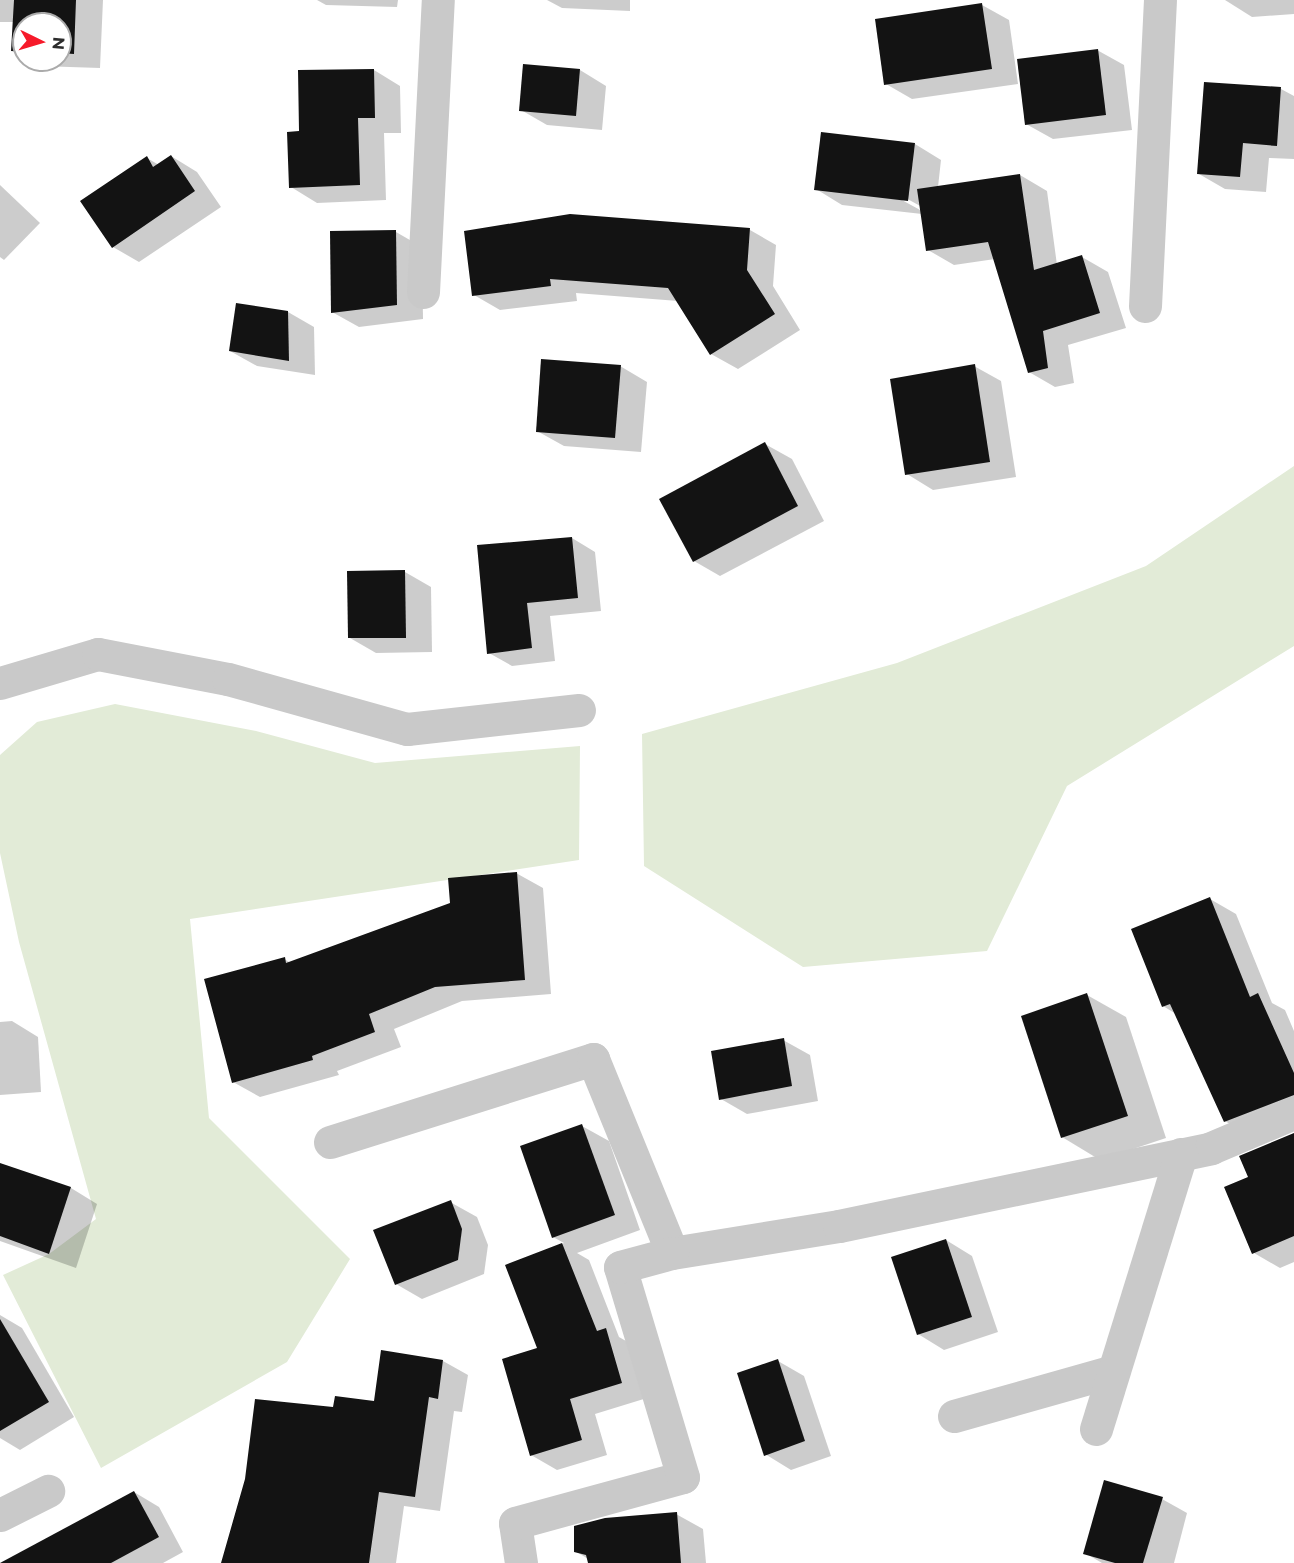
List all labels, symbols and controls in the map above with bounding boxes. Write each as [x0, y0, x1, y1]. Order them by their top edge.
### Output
north arrow [12, 12, 72, 72]
text: N [48, 36, 68, 51]

